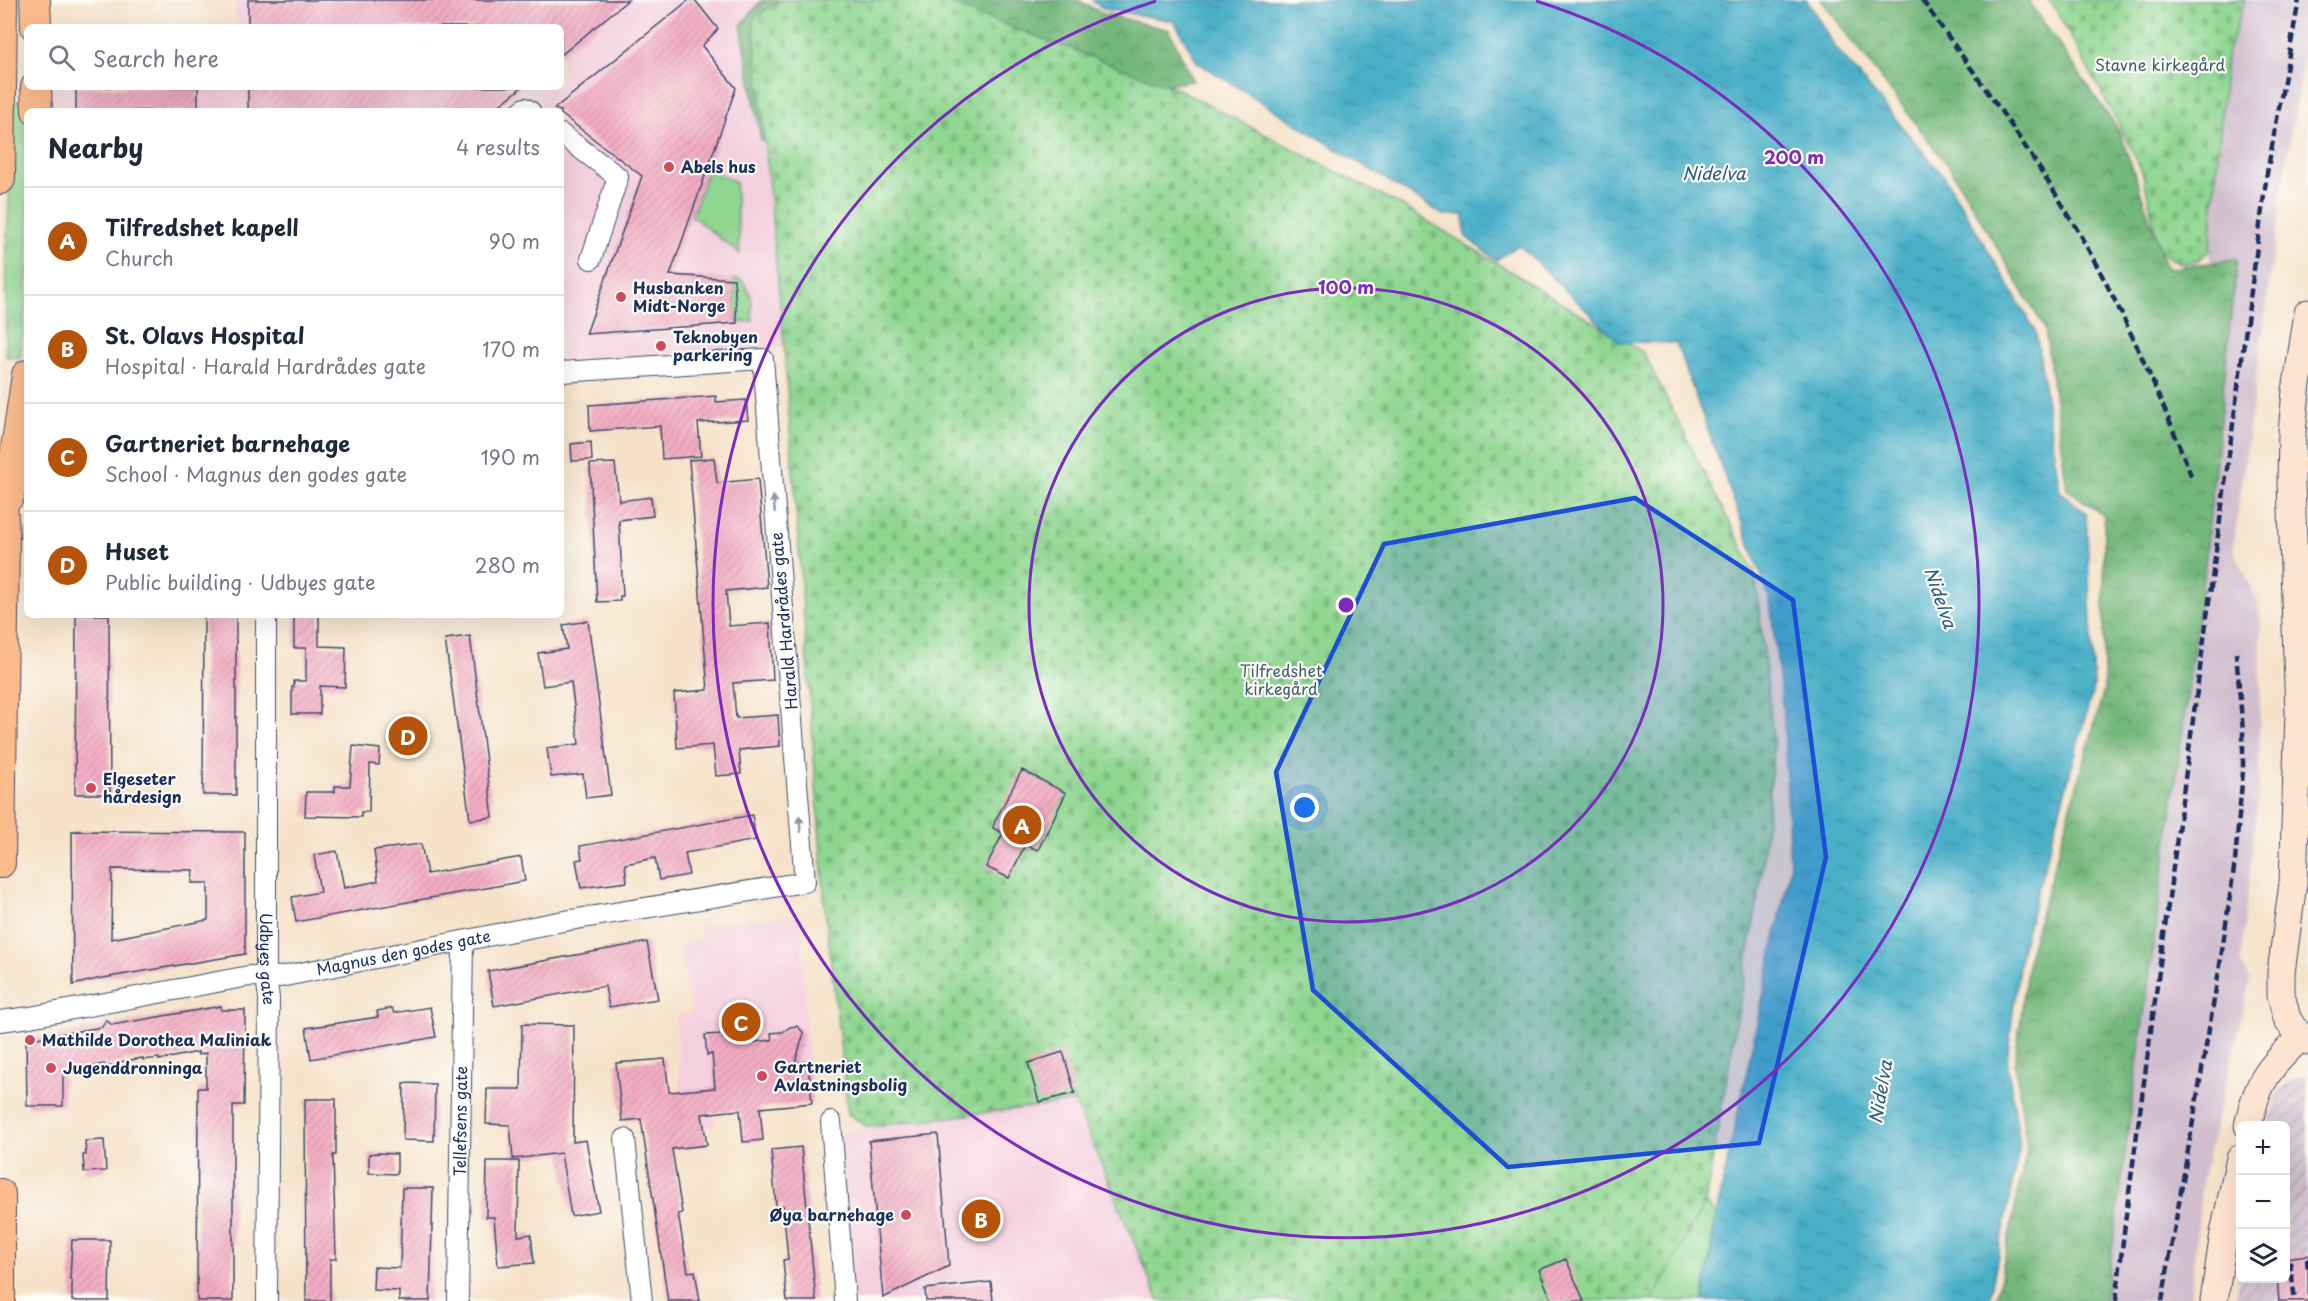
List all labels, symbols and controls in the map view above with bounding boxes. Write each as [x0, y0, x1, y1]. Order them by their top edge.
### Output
search box [24, 24, 564, 90]
icon: search [45, 41, 78, 74]
text: Search here [93, 41, 219, 74]
park label: Stavne kirkegård [2095, 52, 2226, 76]
text: Nearby [48, 128, 143, 167]
text: 4 results [456, 132, 540, 162]
text: 200 m [1764, 143, 1824, 170]
place label: Abels hus [681, 154, 756, 178]
water label: Nidelva [1682, 159, 1747, 186]
marker: Abels hus [662, 160, 676, 174]
text: Tilfredshet kapell [105, 210, 299, 243]
text: A [60, 226, 75, 256]
text: 90 m [489, 226, 540, 256]
text: Church [105, 243, 174, 273]
text: 100 m [1318, 273, 1374, 300]
place label: Husbanken Midt-Norge [633, 275, 726, 317]
marker: Husbanken Midt-Norge [614, 290, 628, 304]
text: St. Olavs Hospital [105, 318, 304, 351]
place label: Teknobyen parkering [673, 324, 758, 366]
text: B [61, 334, 74, 364]
text: 170 m [482, 334, 540, 364]
marker: Teknobyen parkering [654, 339, 668, 353]
text: Hospital · Harald Hardrådes gate [105, 351, 426, 381]
text: Gartneriet barnehage [105, 426, 350, 459]
text: C [60, 442, 75, 472]
text: 190 m [481, 442, 540, 472]
text: School · Magnus den godes gate [105, 459, 407, 489]
one-way arrow [770, 494, 779, 513]
street label: Harald Hardrådes gate [763, 531, 803, 711]
text: Huset [105, 534, 169, 567]
text: D [60, 550, 75, 580]
text: 280 m [475, 550, 540, 580]
water label: Nidelva [1918, 563, 1965, 633]
text: Public building · Udbyes gate [105, 567, 376, 597]
centre of rings [1336, 595, 1356, 615]
park label: Tilfredshet kirkegård [1240, 658, 1323, 700]
pin: D [388, 714, 428, 758]
place label: Elgeseter hårdesign [103, 766, 182, 808]
marker: Elgeseter hårdesign [84, 781, 98, 795]
your location [1290, 793, 1319, 822]
pin: A [1002, 802, 1042, 848]
one-way arrow [796, 814, 805, 833]
street label: Udbyes gate [255, 913, 282, 1005]
street label: Magnus den godes gate [314, 923, 492, 981]
pin: C [722, 1000, 760, 1044]
place label: Mathilde Dorothea Maliniak [42, 1027, 272, 1051]
marker: Mathilde Dorothea Maliniak [23, 1033, 37, 1047]
place label: Gartneriet Avlastningsbolig [774, 1054, 907, 1096]
place label: Jugenddronninga [63, 1055, 203, 1079]
water label: Nidelva [1861, 1057, 1899, 1125]
marker: Jugenddronninga [44, 1061, 58, 1075]
street label: Tellefsens gate [447, 1066, 472, 1176]
marker: Gartneriet Avlastningsbolig [755, 1069, 769, 1083]
map controls [2236, 1121, 2290, 1283]
button: + [2236, 1121, 2290, 1175]
button: − [2236, 1175, 2290, 1229]
pin: B [962, 1196, 1000, 1242]
place label: Øya barnehage [769, 1202, 894, 1226]
marker: Øya barnehage [899, 1208, 913, 1222]
button: layers [2236, 1229, 2290, 1283]

